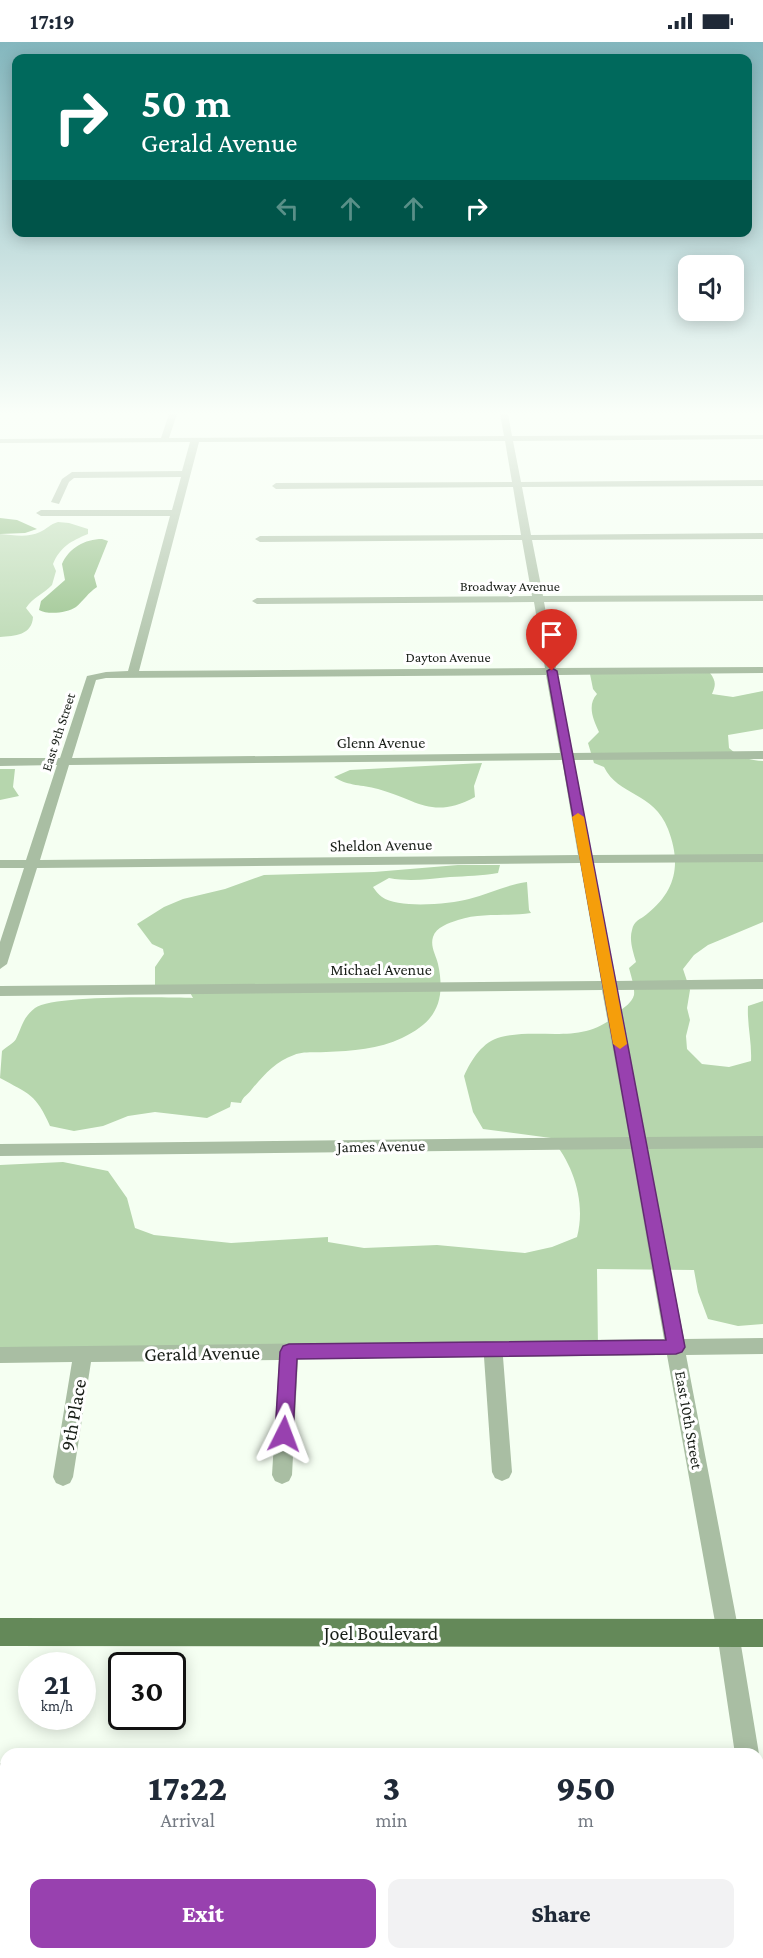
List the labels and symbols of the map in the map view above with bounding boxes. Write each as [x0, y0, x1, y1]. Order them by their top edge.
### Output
street label: Broadway Avenue [460, 578, 560, 594]
pin [526, 609, 577, 671]
street label: Dayton Avenue [405, 649, 491, 665]
street label: East 9th Street [38, 690, 78, 773]
street label: Glenn Avenue [337, 734, 425, 751]
street label: Sheldon Avenue [330, 836, 432, 854]
street label: Michael Avenue [330, 961, 432, 978]
street label: James Avenue [335, 1137, 425, 1156]
street label: Gerald Avenue [144, 1341, 260, 1365]
street label: East 10th Street [672, 1370, 706, 1471]
street label: 9th Place [56, 1377, 90, 1453]
position arrow [252, 1402, 316, 1466]
street label: Joel Boulevard [322, 1622, 439, 1645]
speed limit sign: 30 [108, 1652, 186, 1730]

